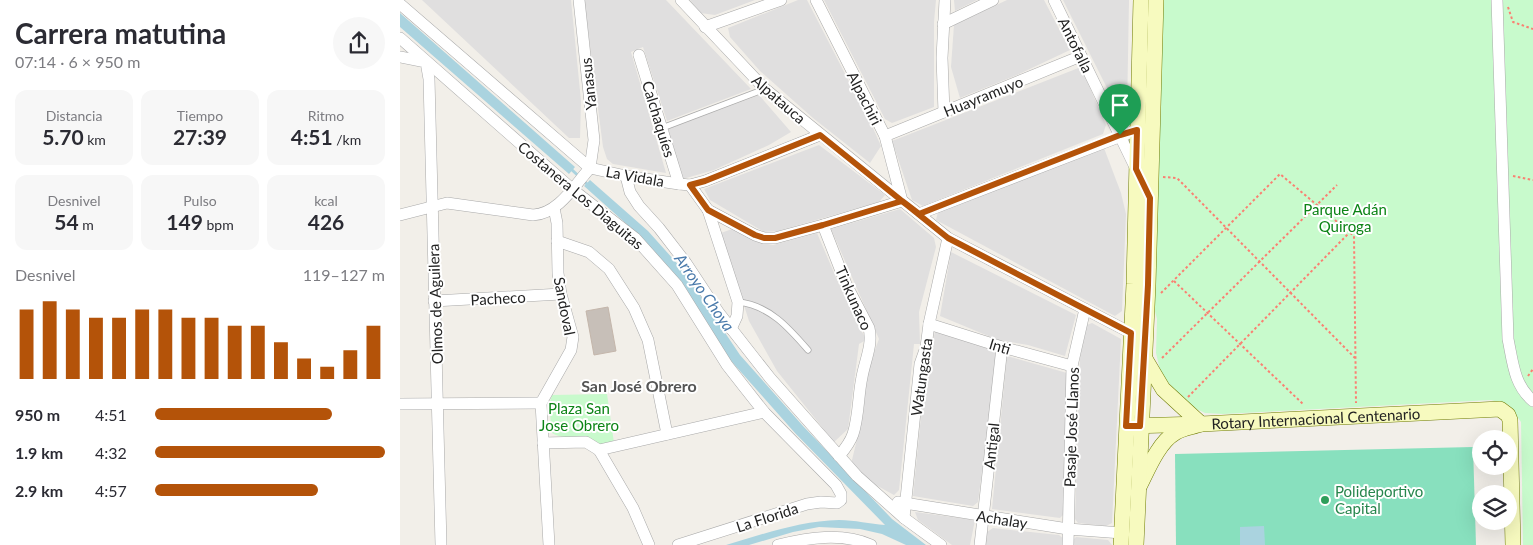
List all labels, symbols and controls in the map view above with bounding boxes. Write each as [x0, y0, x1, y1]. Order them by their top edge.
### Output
street label: Antofalla [1055, 14, 1097, 76]
text: Carrera matutina [15, 16, 226, 50]
button: share [333, 17, 385, 69]
text: 07:14 · 6 × 950 m [15, 52, 140, 71]
street label: Yanasus [576, 57, 600, 111]
street label: Alpachiri [844, 68, 886, 128]
street label: Alpatauca [748, 71, 810, 127]
street label: Huayramuyo [941, 72, 1025, 120]
street label: Calchaquíes [639, 79, 679, 159]
pin [1099, 84, 1141, 135]
icon: arrive [1106, 91, 1134, 119]
text: Distancia [46, 107, 102, 124]
text: Tiempo [177, 107, 223, 124]
text: Ritmo [308, 107, 344, 124]
text: 5.70 [42, 124, 84, 149]
text: 27:39 [173, 124, 227, 149]
text: 4:51 [291, 124, 333, 149]
text: km [84, 131, 106, 148]
text: /km [333, 131, 361, 148]
street label: Costanera Los Diaguitas [515, 137, 647, 253]
street label: La Vidala [604, 162, 666, 190]
text: Desnivel [48, 192, 100, 209]
text: Pulso [183, 192, 217, 209]
text: kcal [314, 192, 338, 209]
park label: Parque Adán Quiroga [1303, 200, 1387, 235]
text: 54 [54, 209, 79, 234]
text: 149 [166, 209, 203, 234]
text: 426 [308, 209, 344, 234]
text: m [79, 216, 94, 233]
text: bpm [203, 216, 234, 233]
street label: Olmos de Aguilera [424, 244, 446, 364]
water label: Arroyo Choya [671, 249, 739, 334]
street label: Tinkunaco [832, 263, 876, 333]
text: Desnivel [15, 265, 75, 284]
text: 119–127 m [303, 265, 385, 284]
street label: Sandoval [551, 275, 579, 337]
street label: Pacheco [470, 288, 526, 308]
street label: Inti [987, 334, 1013, 358]
street label: Watungasta [907, 337, 935, 417]
street label: Pasaje José Llanos [1060, 367, 1082, 487]
district label: San José Obrero [581, 376, 697, 395]
park label: Plaza San Jose Obrero [539, 399, 619, 434]
street label: Rotary Internacional Centenario [1211, 404, 1421, 432]
text: 950 m [15, 405, 60, 424]
text: 4:51 [95, 405, 127, 424]
street label: Antigal [980, 422, 1002, 470]
map controls [1472, 430, 1517, 530]
button: locate [1472, 430, 1517, 475]
text: 1.9 km [15, 443, 63, 462]
text: 4:32 [95, 443, 127, 462]
text: 2.9 km [15, 481, 63, 500]
text: 4:57 [95, 481, 127, 500]
place label: Polideportivo Capital [1335, 482, 1423, 517]
button: layers [1472, 485, 1517, 530]
marker: Polideportivo Capital [1319, 494, 1331, 506]
street label: La Florida [734, 499, 800, 535]
street label: Achalay [975, 506, 1029, 532]

